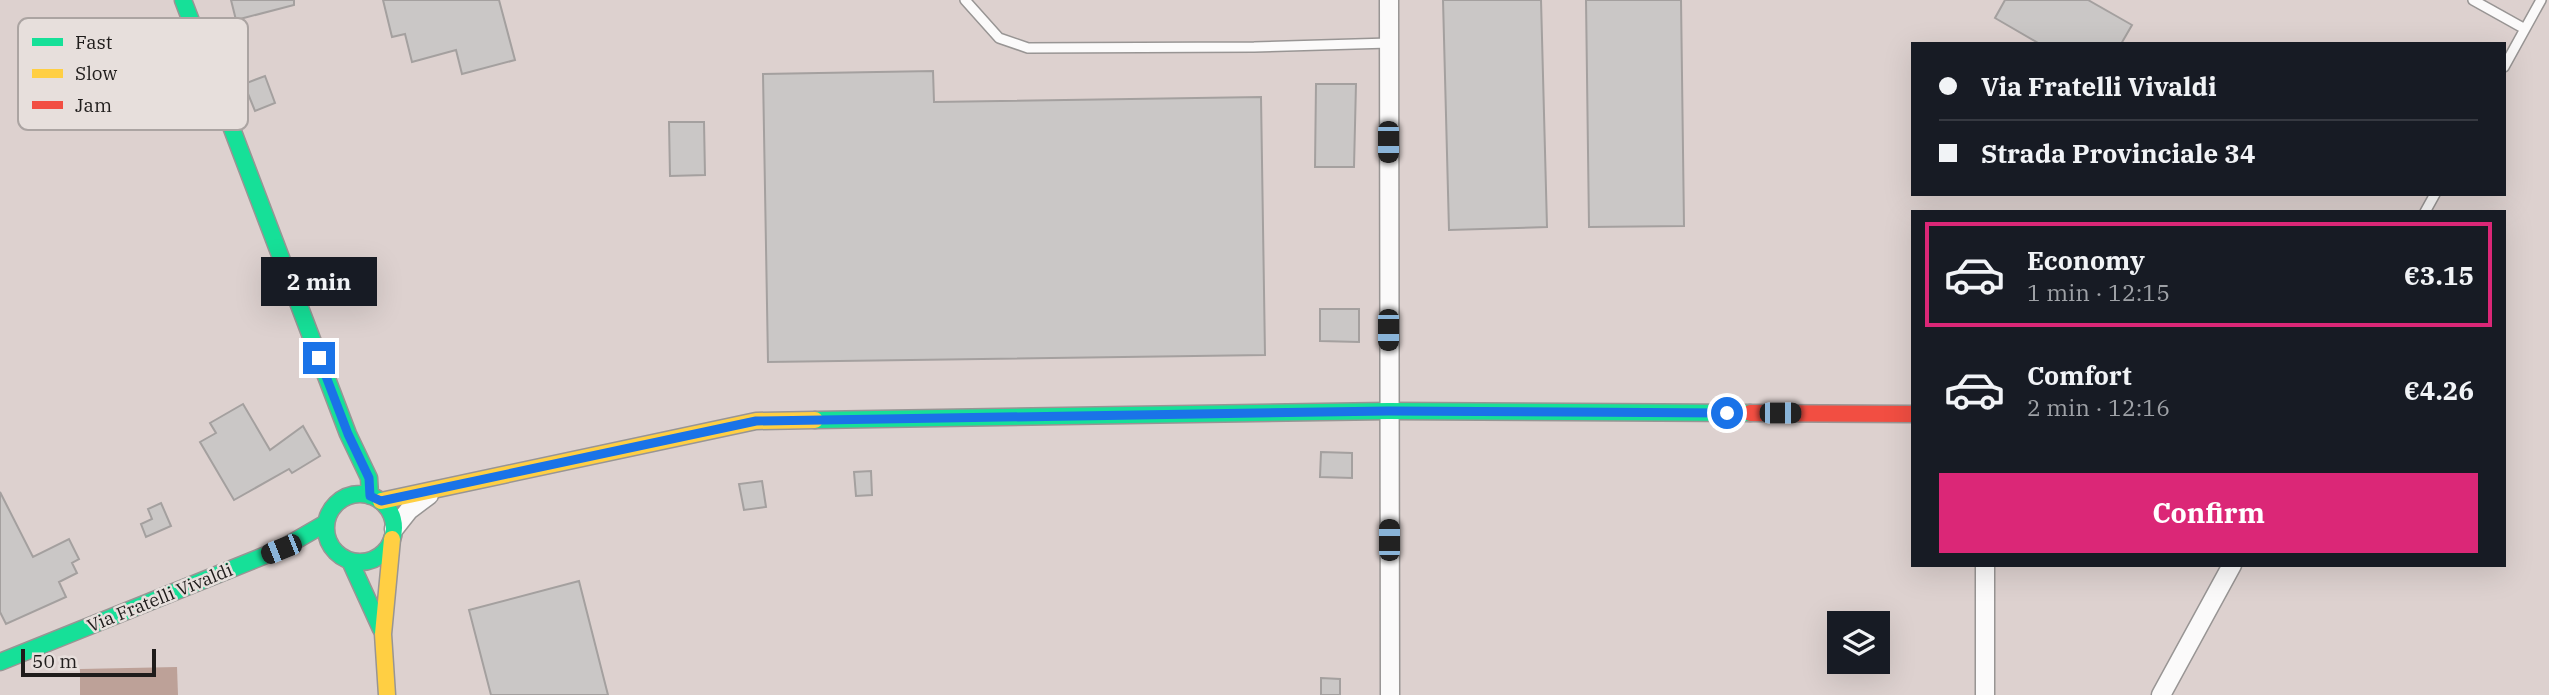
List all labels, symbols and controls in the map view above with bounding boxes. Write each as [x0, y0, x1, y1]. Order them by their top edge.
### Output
legend [18, 18, 248, 130]
text: Fast [75, 30, 113, 54]
text: Slow [75, 61, 117, 85]
text: Via Fratelli Vivaldi [1981, 69, 2217, 103]
text: Jam [75, 93, 112, 117]
car [1378, 121, 1399, 163]
text: Strada Provinciale 34 [1981, 136, 2256, 170]
icon: car [1943, 243, 2006, 306]
text: Economy [2027, 243, 2145, 277]
callout: 2 min [261, 256, 377, 306]
text: €3.15 [2404, 258, 2474, 292]
text: 2 min [287, 266, 351, 296]
text: 1 min · 12:15 [2027, 277, 2170, 307]
car [1378, 309, 1399, 351]
route end [303, 342, 335, 374]
icon: car [1943, 358, 2006, 421]
text: Comfort [2027, 358, 2132, 392]
text: €4.26 [2404, 373, 2474, 407]
text: 2 min · 12:16 [2027, 392, 2170, 422]
route start [1711, 397, 1743, 429]
car [1760, 403, 1802, 424]
button: Confirm [1939, 473, 2478, 553]
car [1379, 519, 1400, 561]
car [258, 531, 305, 567]
street label: Via Fratelli Vivaldi [84, 558, 236, 637]
map controls [1827, 611, 1890, 674]
button: layers [1827, 611, 1890, 674]
scale bar [21, 646, 156, 678]
text: 50 m [32, 649, 77, 673]

